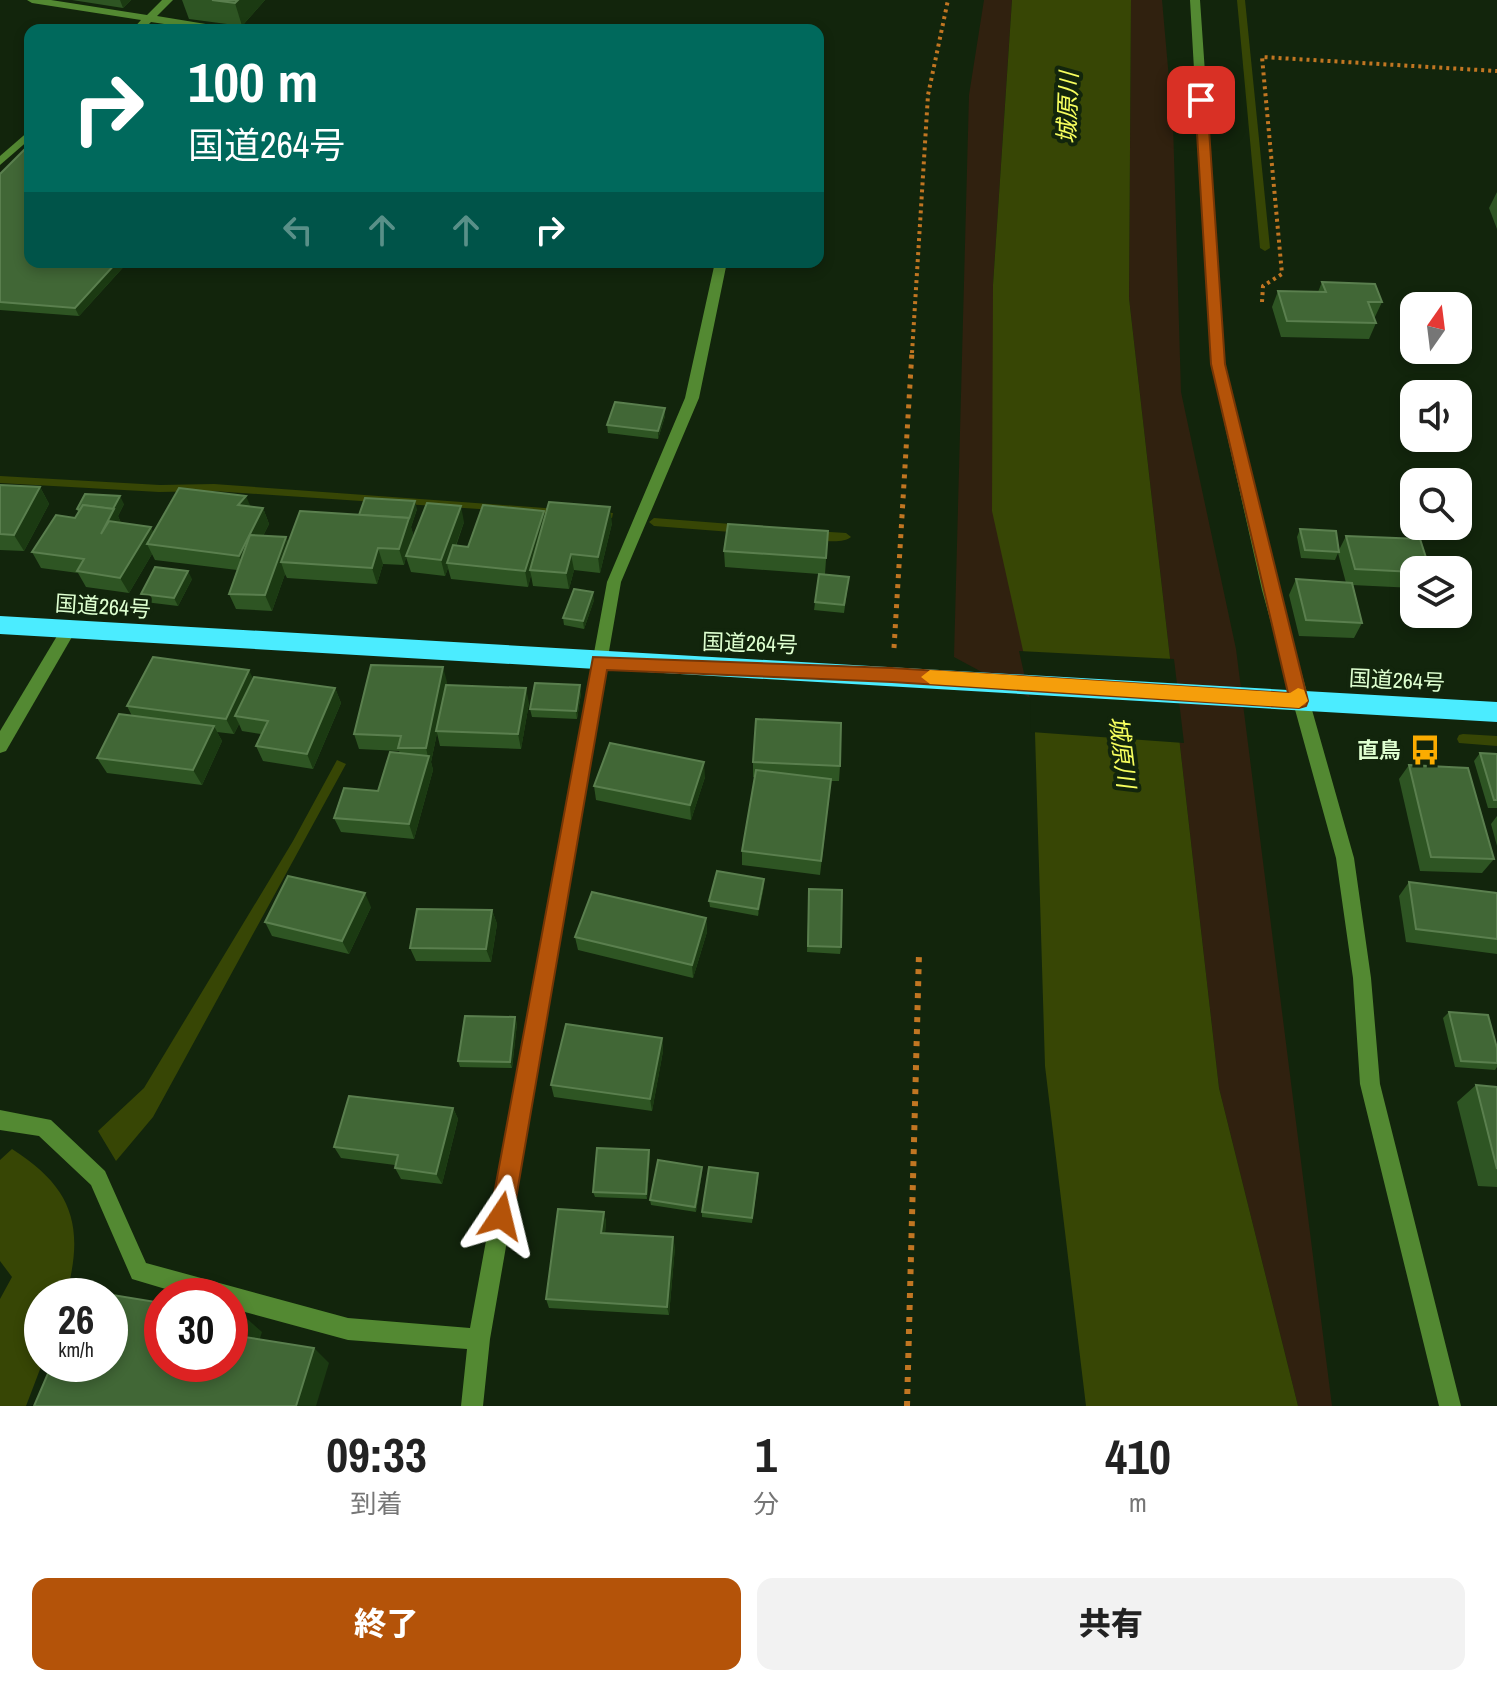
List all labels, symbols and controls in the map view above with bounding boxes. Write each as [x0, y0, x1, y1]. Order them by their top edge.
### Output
text: 100 m [188, 44, 318, 119]
icon: right [56, 56, 160, 160]
pin [1167, 66, 1235, 134]
water label: 城原川 [1050, 68, 1084, 145]
icon: arrive [1179, 78, 1223, 122]
text: 国道264号 [188, 121, 345, 169]
icon: left [276, 208, 320, 252]
icon: ahead [360, 208, 404, 252]
icon: ahead [444, 208, 488, 252]
icon: right [528, 208, 572, 252]
north arrow [1400, 292, 1472, 364]
map controls [1400, 292, 1472, 628]
button: sound [1400, 380, 1472, 452]
button: search [1400, 468, 1472, 540]
button: layers [1400, 556, 1472, 628]
street label: 国道264号 [54, 588, 152, 624]
street label: 国道264号 [701, 626, 799, 660]
street label: 国道264号 [1348, 663, 1446, 697]
water label: 城原川 [1103, 714, 1144, 793]
bus stop icon: 直鳥 [1408, 733, 1442, 767]
place label: 直鳥 [1357, 735, 1401, 765]
position arrow [459, 1174, 543, 1258]
speed limit sign: 30 [144, 1278, 248, 1382]
text: 26 [58, 1293, 94, 1346]
text: km/h [58, 1336, 94, 1363]
text: 09:33 [326, 1422, 427, 1487]
text: 1 [755, 1422, 777, 1487]
text: 410 [1105, 1424, 1171, 1489]
text: m [1129, 1485, 1147, 1520]
text: 到着 [350, 1486, 402, 1521]
text: 分 [753, 1486, 779, 1521]
button: 終了 [32, 1578, 741, 1670]
button: 共有 [757, 1578, 1465, 1670]

